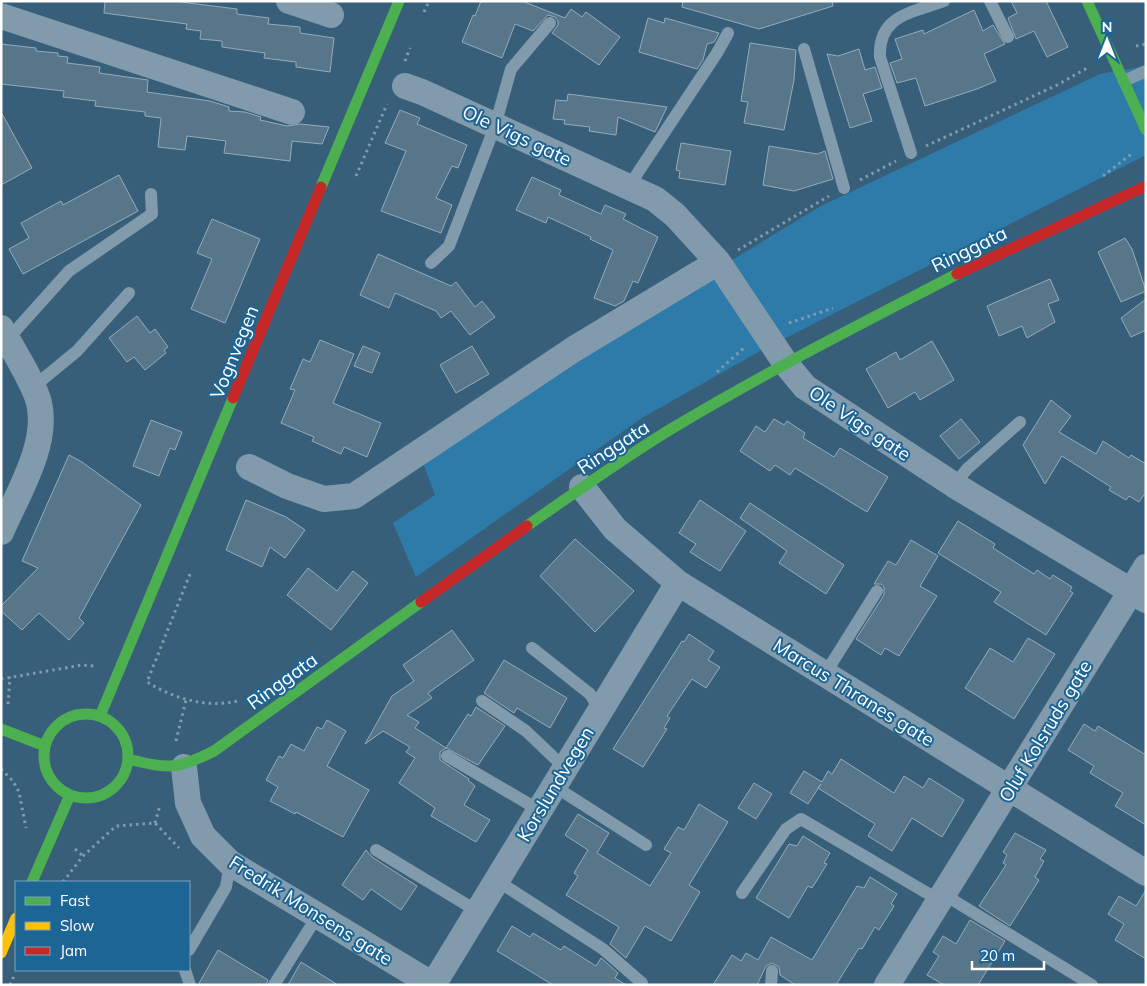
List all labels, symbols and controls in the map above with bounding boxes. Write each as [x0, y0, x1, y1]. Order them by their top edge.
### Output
north arrow [1082, 15, 1132, 65]
text: N [1102, 18, 1112, 36]
street label: Ole Vigs gate [459, 99, 575, 171]
street label: Ringgata [927, 220, 1011, 278]
street label: Vognvegen [204, 302, 264, 402]
street label: Ole Vigs gate [804, 380, 916, 466]
street label: Ringgata [572, 415, 654, 479]
street label: Marcus Thranes gate [769, 633, 939, 751]
street label: Ringgata [242, 647, 322, 715]
street label: Oluf Kolsruds gate [993, 656, 1097, 806]
street label: Korslundvegen [511, 722, 599, 846]
street label: Fredrik Monsens gate [225, 850, 397, 970]
legend [15, 881, 190, 971]
text: Fast [60, 891, 90, 910]
text: Slow [60, 916, 94, 935]
scale bar [972, 938, 1044, 970]
text: Jam [60, 941, 87, 960]
text: 20 m [980, 946, 1015, 965]

